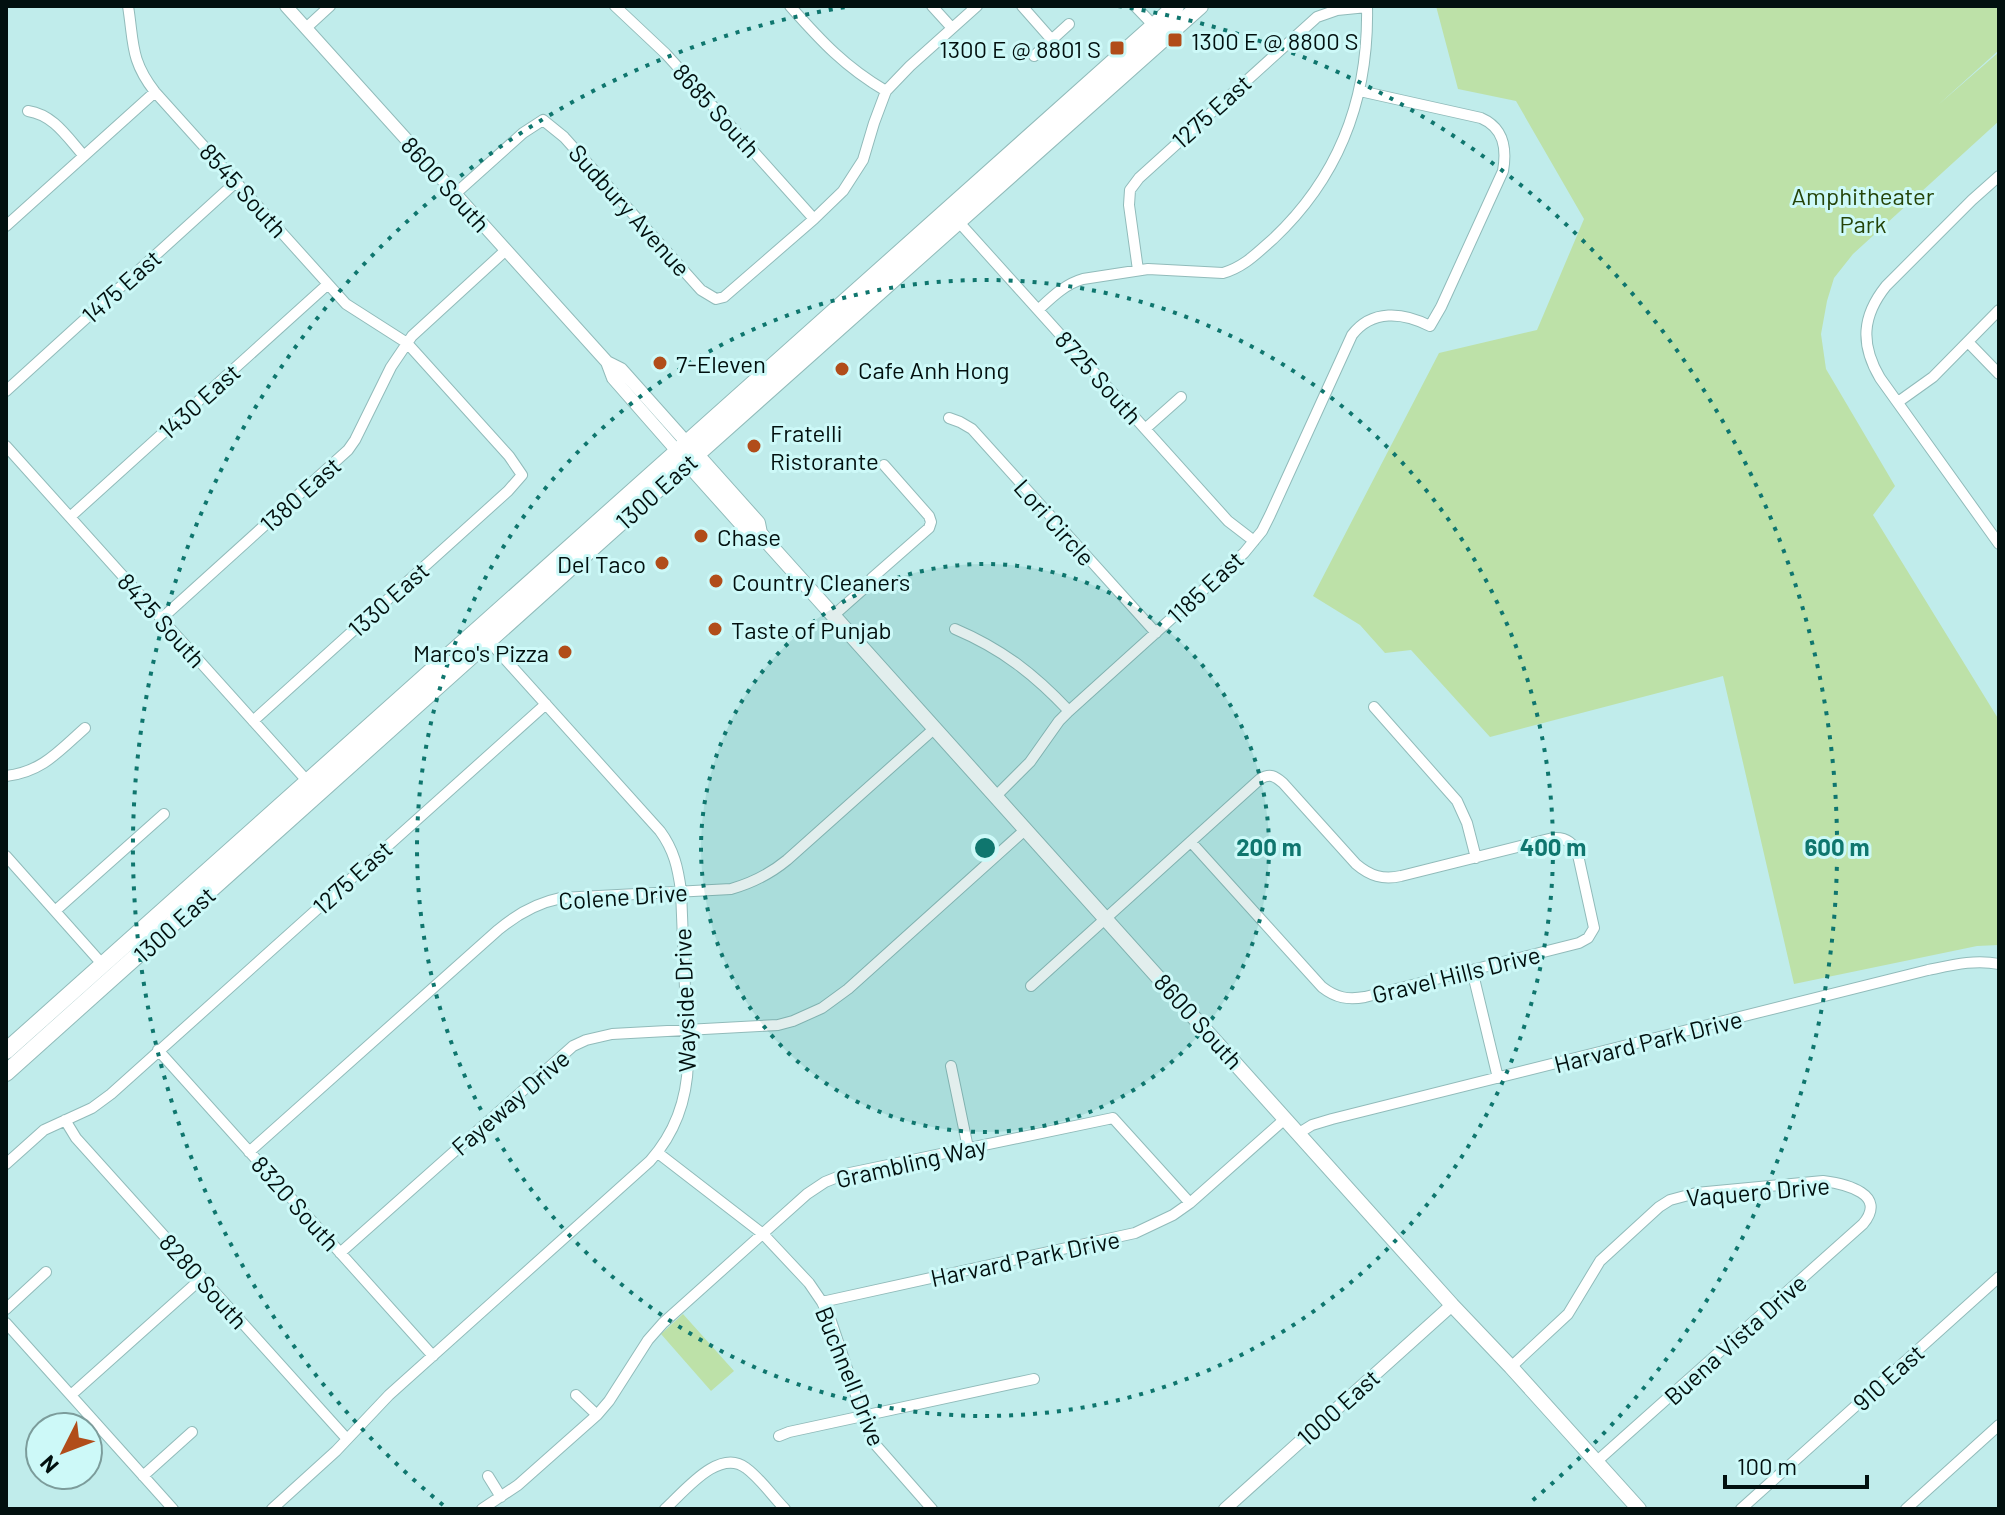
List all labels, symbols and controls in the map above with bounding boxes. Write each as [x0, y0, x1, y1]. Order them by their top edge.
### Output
place label: 1300 E @ 8800 S [1191, 26, 1359, 55]
marker: 1300 E @ 8800 S [1166, 31, 1184, 49]
place label: 1300 E @ 8801 S [939, 34, 1101, 63]
marker: 1300 E @ 8801 S [1108, 39, 1126, 57]
street label: 8685 South [667, 57, 767, 163]
street label: 1275 East [1165, 68, 1257, 154]
street label: 8600 South [396, 130, 496, 238]
street label: 8545 South [194, 137, 294, 243]
street label: Sudbury Avenue [563, 138, 697, 282]
park label: Amphitheater Park [1792, 181, 1935, 238]
street label: 1475 East [75, 243, 167, 329]
street label: 8725 South [1050, 324, 1148, 430]
place label: 7-Eleven [676, 349, 766, 378]
marker: 7-Eleven [651, 354, 669, 372]
place label: Cafe Anh Hong [858, 355, 1009, 384]
street label: 1430 East [152, 357, 246, 445]
marker: Cafe Anh Hong [833, 360, 851, 378]
place label: Fratelli Ristorante [770, 418, 879, 475]
marker: Fratelli Ristorante [745, 437, 763, 455]
street label: 1300 East [609, 447, 703, 535]
street label: 1380 East [254, 450, 346, 538]
street label: Lori Circle [1009, 473, 1101, 571]
place label: Chase [717, 522, 781, 551]
marker: Chase [692, 527, 710, 545]
street label: 1185 East [1161, 544, 1249, 630]
place label: Del Taco [557, 549, 646, 578]
marker: Del Taco [653, 554, 671, 572]
street label: 1330 East [342, 555, 434, 643]
street label: 8425 South [112, 567, 212, 673]
place label: Country Cleaners [732, 567, 910, 596]
marker: Country Cleaners [707, 572, 725, 590]
place label: Taste of Punjab [731, 615, 892, 644]
marker: Taste of Punjab [706, 620, 724, 638]
place label: Marco's Pizza [413, 638, 549, 667]
marker: Marco's Pizza [556, 643, 574, 661]
text: 200 m [1236, 832, 1302, 861]
text: 400 m [1520, 832, 1586, 861]
text: 600 m [1804, 832, 1870, 861]
street label: 1275 East [306, 834, 398, 920]
centre of rings [971, 834, 999, 862]
street label: Colene Drive [557, 877, 689, 915]
street label: 1300 East [127, 880, 221, 968]
street label: Wayside Drive [667, 927, 701, 1073]
street label: Gravel Hills Drive [1369, 939, 1543, 1009]
street label: 8600 South [1149, 967, 1249, 1075]
street label: Harvard Park Drive [1551, 1004, 1745, 1078]
street label: Fayeway Drive [445, 1043, 575, 1161]
street label: Grambling Way [833, 1131, 989, 1193]
street label: 8320 South [246, 1150, 346, 1256]
street label: Vaquero Drive [1685, 1170, 1831, 1212]
street label: Harvard Park Drive [928, 1224, 1122, 1292]
street label: 8280 South [154, 1227, 254, 1335]
street label: Buena Vista Drive [1658, 1268, 1812, 1410]
street label: Buchnell Drive [810, 1302, 892, 1450]
street label: 910 East [1846, 1338, 1930, 1416]
street label: 1000 East [1291, 1362, 1385, 1452]
north arrow [24, 1411, 104, 1491]
scale bar [1725, 1439, 1867, 1489]
text: N [34, 1451, 63, 1479]
text: 100 m [1737, 1451, 1797, 1480]

